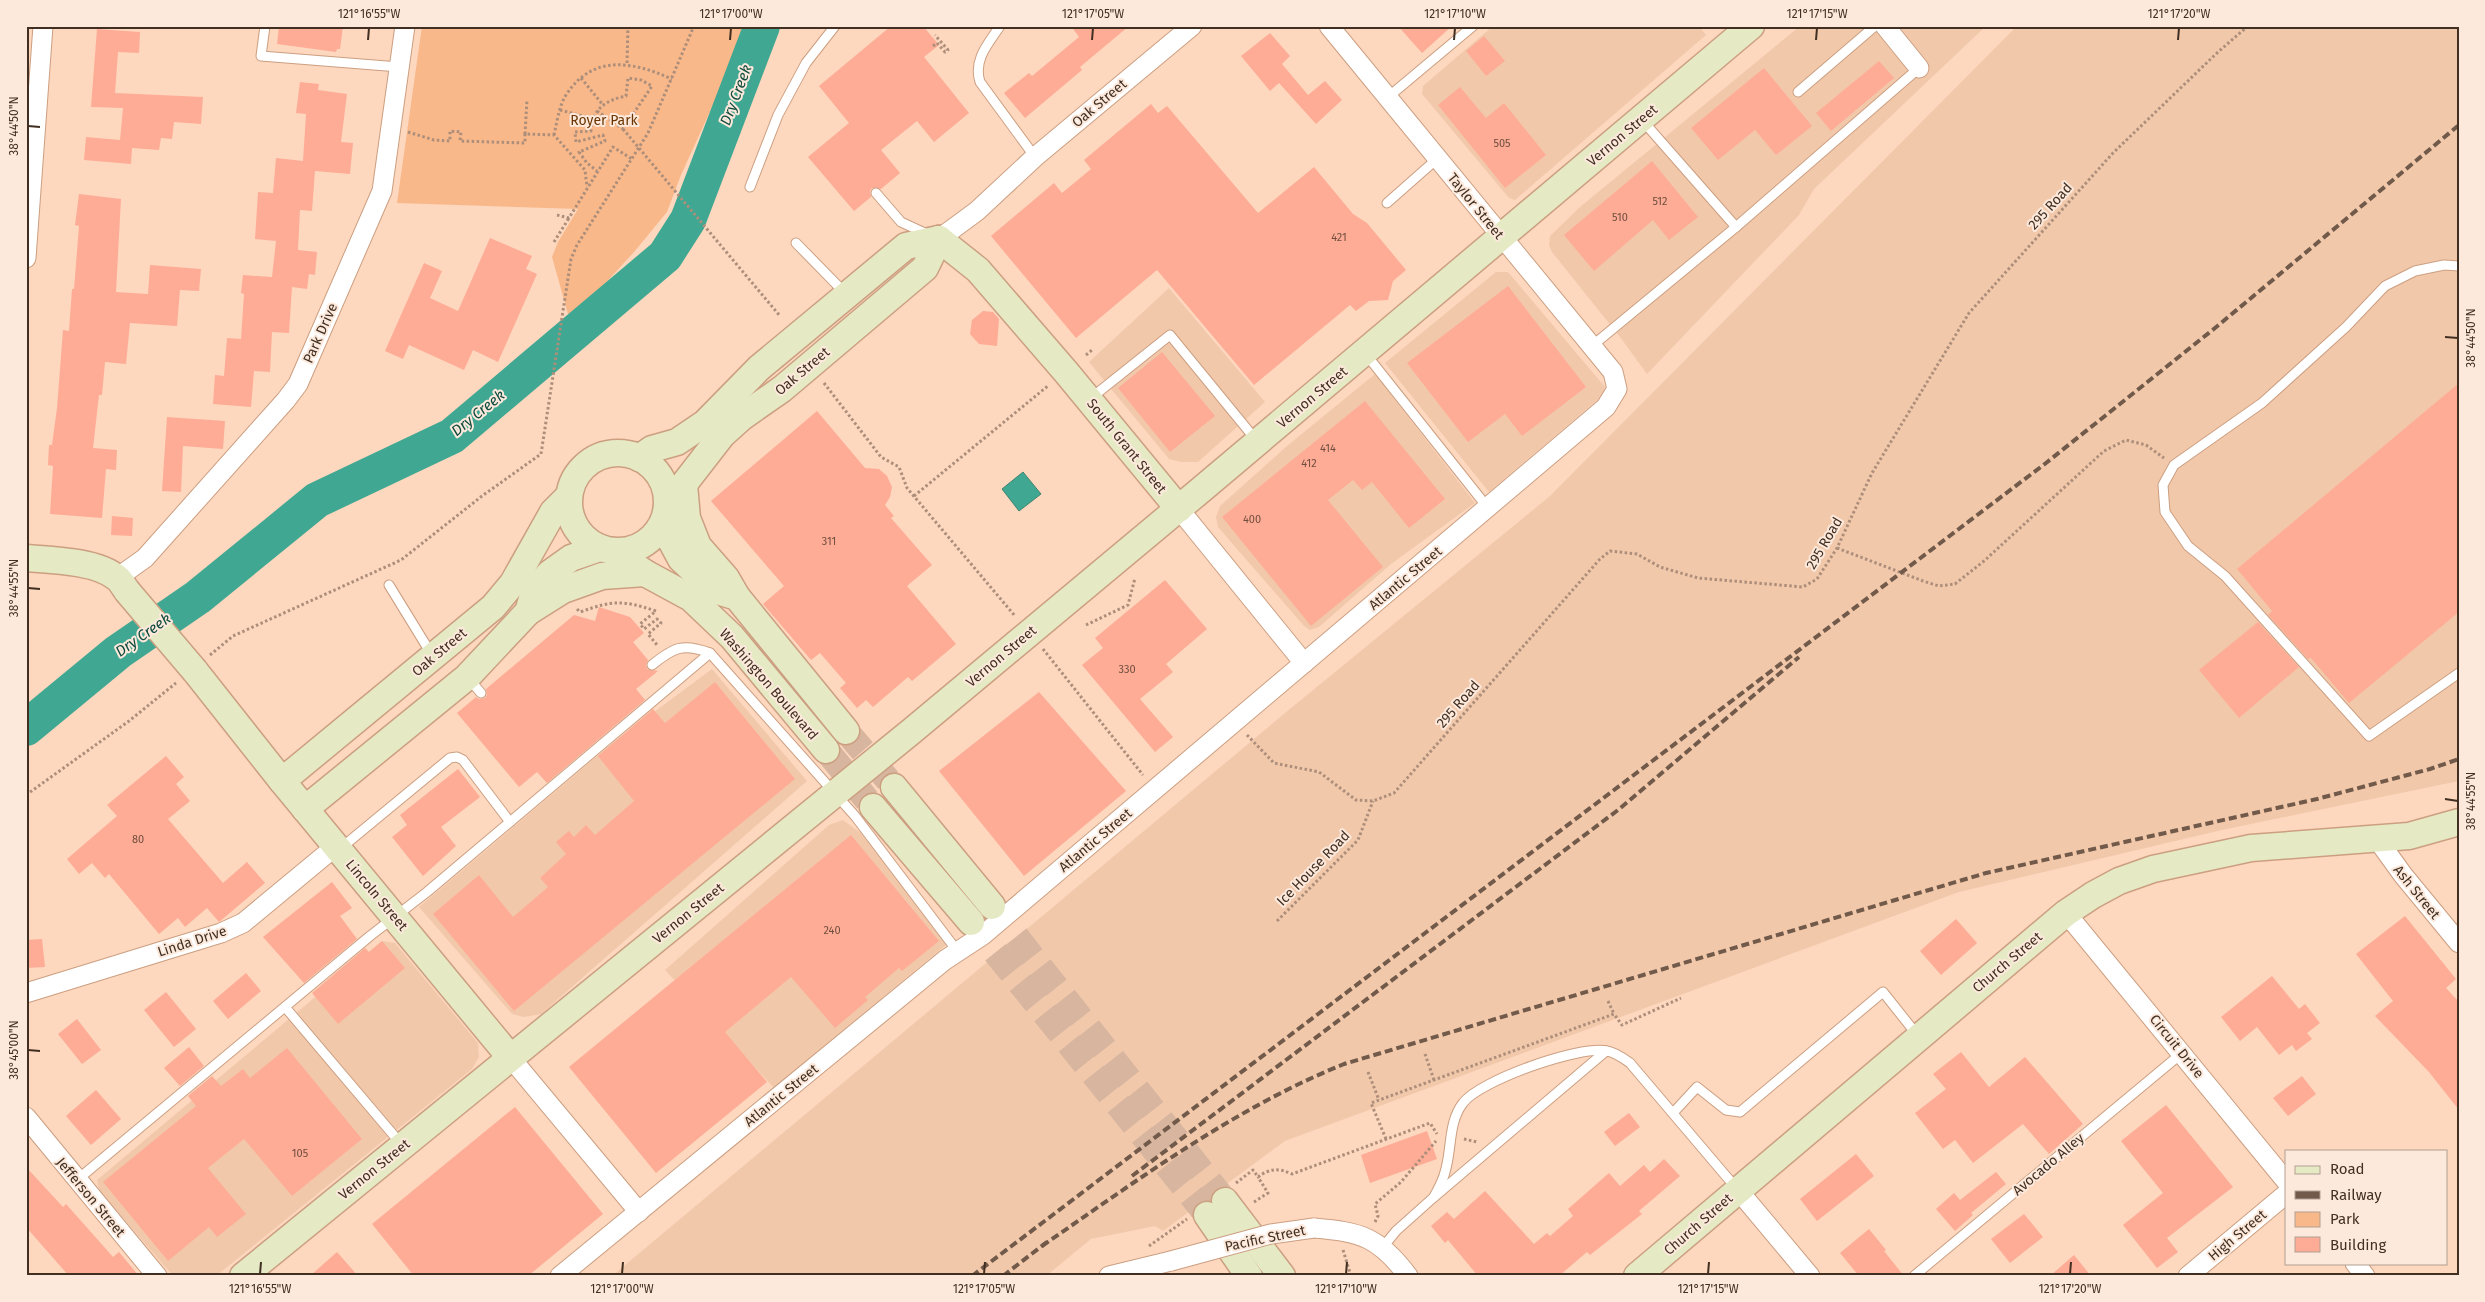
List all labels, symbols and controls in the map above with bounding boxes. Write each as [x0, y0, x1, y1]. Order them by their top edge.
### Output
text: 121°16'55"W [338, 7, 400, 21]
text: 121°17'00"W [699, 7, 763, 21]
text: 121°17'05"W [1062, 7, 1124, 21]
text: 121°17'10"W [1424, 7, 1486, 21]
text: 121°17'15"W [1786, 7, 1848, 21]
text: 121°17'20"W [2148, 7, 2210, 21]
water label: Dry Creek [716, 62, 756, 128]
street label: Oak Street [1069, 75, 1131, 131]
text: 38°44'50"N [7, 96, 21, 156]
street label: Vernon Street [1584, 100, 1662, 170]
park label: Royer Park [570, 112, 639, 129]
house number: 505 [1493, 137, 1511, 150]
street label: Taylor Street [1444, 170, 1508, 244]
street label: 295 Road [2025, 179, 2076, 233]
house number: 512 [1652, 195, 1668, 208]
house number: 510 [1612, 211, 1628, 224]
house number: 421 [1331, 231, 1347, 244]
street label: Park Drive [300, 300, 341, 366]
text: 38°44'50"N [2464, 308, 2478, 368]
street label: Oak Street [772, 343, 834, 399]
street label: Vernon Street [1274, 362, 1352, 432]
water label: Dry Creek [448, 386, 508, 440]
street label: South Grant Street [1083, 395, 1171, 498]
house number: 414 [1320, 442, 1336, 455]
house number: 412 [1301, 457, 1317, 470]
house number: 400 [1243, 513, 1261, 526]
street label: 295 Road [1803, 514, 1846, 572]
house number: 311 [822, 535, 836, 548]
street label: Atlantic Street [1365, 542, 1446, 614]
text: 38°44'55"N [7, 559, 21, 617]
water label: Dry Creek [112, 609, 174, 661]
street label: Vernon Street [963, 621, 1041, 691]
street label: Oak Street [409, 624, 471, 680]
street label: Washington Boulevard [716, 625, 822, 743]
house number: 330 [1118, 663, 1136, 676]
street label: 295 Road [1433, 677, 1484, 731]
text: 38°44'55"N [2464, 772, 2478, 830]
street label: Atlantic Street [1055, 804, 1136, 876]
street label: Ice House Road [1273, 827, 1353, 909]
house number: 80 [132, 833, 144, 846]
street label: Lincoln Street [342, 856, 412, 935]
street label: Ash Street [2390, 862, 2444, 923]
street label: Vernon Street [649, 879, 728, 947]
street label: Linda Drive [155, 922, 229, 961]
house number: 240 [823, 924, 841, 937]
street label: Church Street [1969, 928, 2046, 996]
street label: Circuit Drive [2146, 1011, 2207, 1082]
text: 38°45'00"N [7, 1020, 21, 1080]
street label: Atlantic Street [741, 1060, 822, 1130]
street label: Avocado Alley [2009, 1129, 2088, 1199]
street label: Vernon Street [335, 1135, 414, 1203]
house number: 105 [292, 1147, 309, 1160]
legend [2285, 1150, 2448, 1264]
street label: Jefferson Street [52, 1154, 129, 1241]
text: Road [2330, 1160, 2365, 1178]
text: Railway [2330, 1186, 2382, 1204]
street label: Church Street [1660, 1189, 1737, 1259]
street label: High Street [2205, 1206, 2271, 1265]
text: Park [2330, 1210, 2360, 1228]
street label: Pacific Street [1223, 1221, 1308, 1255]
text: Building [2330, 1236, 2386, 1254]
text: 121°16'55"W [229, 1282, 291, 1296]
text: 121°17'00"W [590, 1282, 654, 1296]
text: 121°17'05"W [953, 1282, 1015, 1296]
text: 121°17'10"W [1315, 1282, 1377, 1296]
text: 121°17'15"W [1677, 1282, 1739, 1296]
text: 121°17'20"W [2039, 1282, 2101, 1296]

